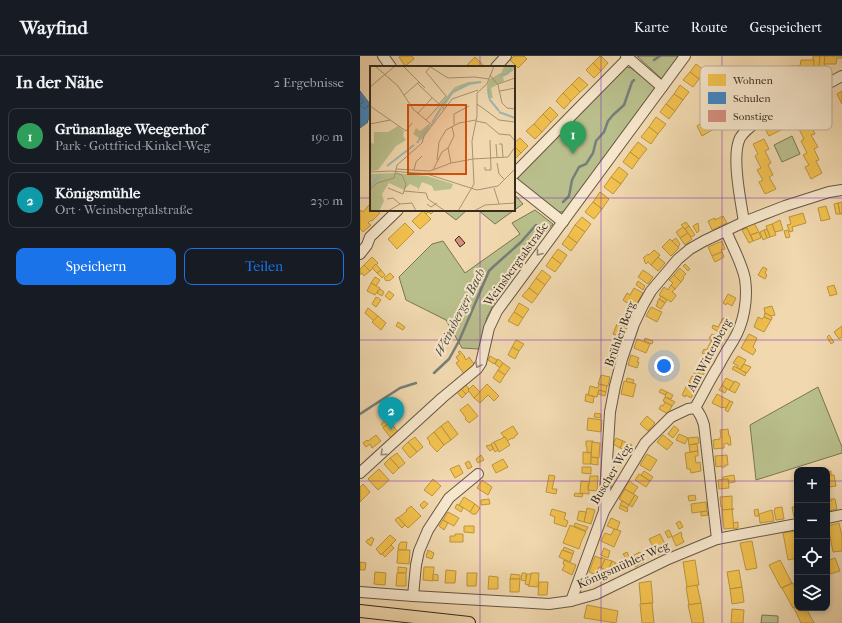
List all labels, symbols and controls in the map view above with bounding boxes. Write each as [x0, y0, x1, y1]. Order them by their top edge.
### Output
text: Wayfind [20, 17, 88, 39]
text: Karte [634, 19, 669, 36]
text: Route [691, 19, 728, 36]
text: Gespeichert [750, 19, 822, 36]
inset map [370, 66, 515, 211]
legend [700, 66, 832, 130]
text: In der Nähe [16, 72, 103, 92]
text: Wohnen [732, 74, 773, 87]
text: 2 Ergebnisse [274, 75, 344, 90]
text: Schulen [733, 92, 771, 105]
text: Sonstige [733, 110, 774, 123]
text: Grünanlage Weegerhof [55, 120, 206, 138]
pin: 1 [560, 121, 586, 154]
text: 1 [28, 129, 32, 144]
text: 190 m [311, 129, 343, 144]
text: Park · Gottfried-Kinkel-Weg [55, 138, 210, 153]
text: Königsmühle [55, 184, 140, 202]
text: 2 [27, 193, 33, 208]
text: 230 m [310, 193, 343, 208]
text: Ort · Weinsbergtalstraße [55, 202, 193, 217]
street label: Weinsbergtalstraße [480, 219, 551, 310]
button: Speichern [16, 248, 176, 285]
button: Teilen [184, 248, 344, 285]
one-way arrow [537, 249, 544, 256]
water label: Weinsberger Bach [431, 266, 488, 359]
street label: Brühler Berg [602, 299, 638, 369]
street label: Am Wittenberg [683, 316, 734, 395]
your location [654, 356, 674, 376]
one-way arrow [475, 361, 483, 368]
pin: 2 [378, 397, 404, 430]
street label: Buscher Weg [588, 441, 635, 507]
one-way arrow [380, 448, 388, 455]
map controls [794, 467, 830, 611]
button: + [794, 467, 830, 503]
button: − [794, 503, 830, 539]
street label: Königsmühler Weg [575, 538, 672, 592]
button: locate [794, 539, 830, 575]
button: layers [794, 575, 830, 611]

